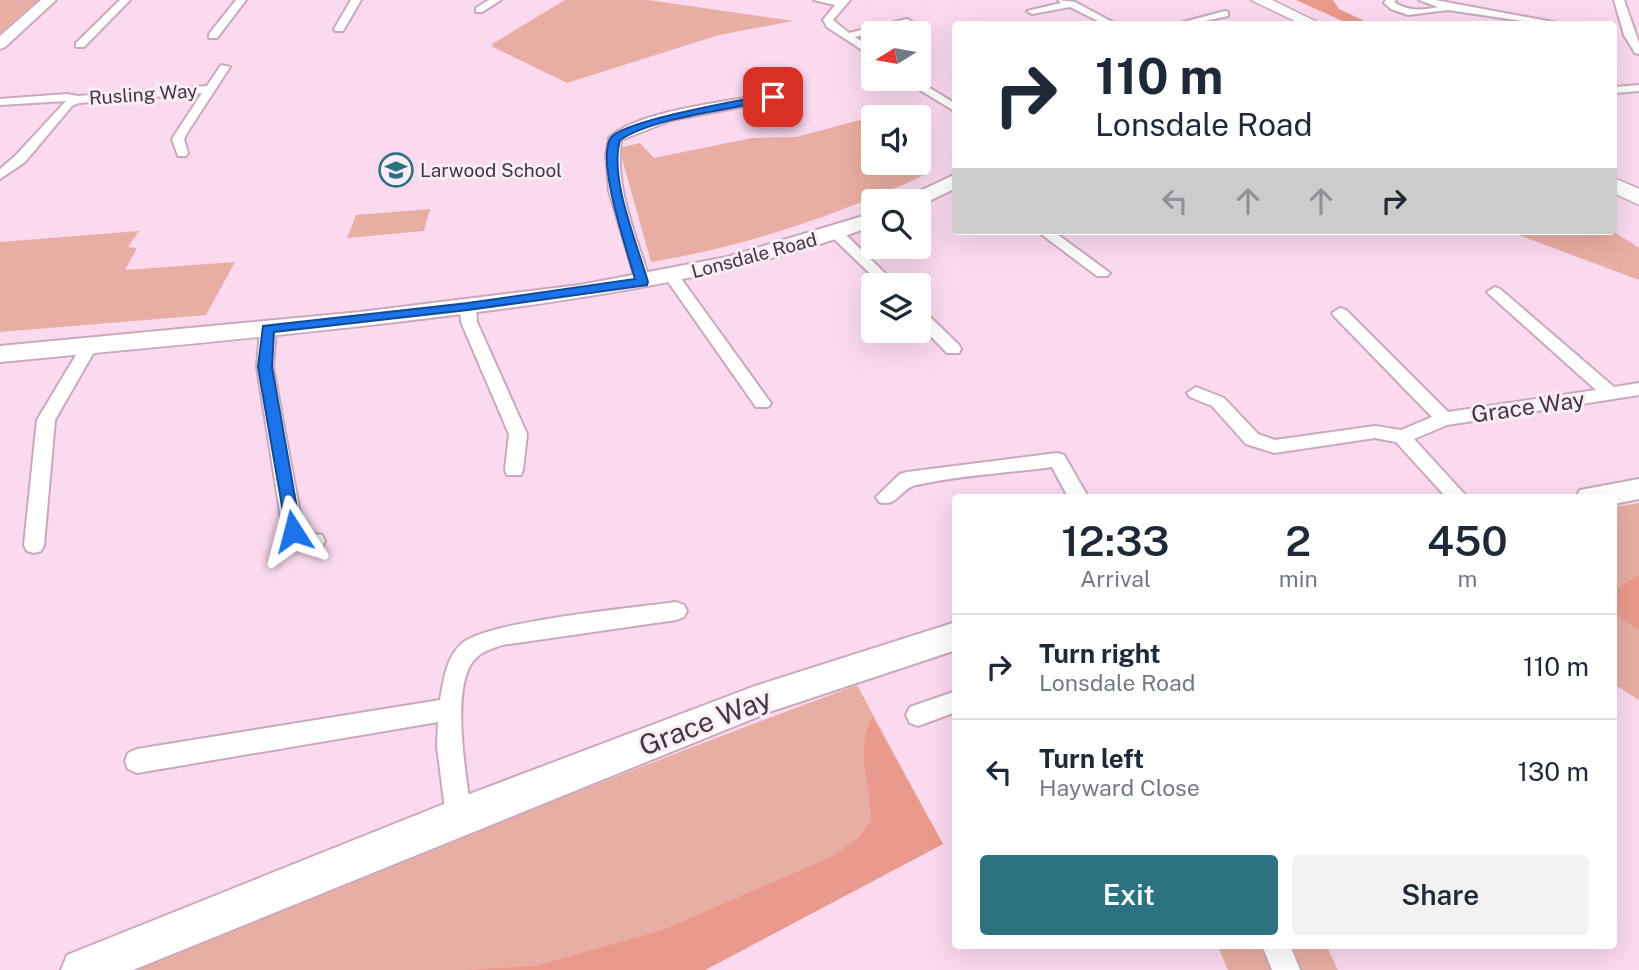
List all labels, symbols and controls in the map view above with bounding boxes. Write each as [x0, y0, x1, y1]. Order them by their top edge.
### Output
north arrow [861, 21, 931, 91]
map controls [861, 21, 931, 343]
text: 110 m [1095, 47, 1223, 105]
icon: right [980, 49, 1071, 140]
pin [743, 67, 803, 127]
icon: arrive [754, 78, 792, 116]
street label: Rusling Way [88, 79, 198, 109]
button: sound [861, 105, 931, 175]
text: Lonsdale Road [1095, 106, 1313, 143]
school or university icon: Larwood School [377, 151, 415, 189]
place label: Larwood School [420, 159, 562, 181]
icon: left [1156, 182, 1194, 220]
icon: ahead [1229, 182, 1267, 220]
icon: ahead [1302, 182, 1340, 220]
icon: right [1375, 182, 1413, 220]
button: search [861, 189, 931, 259]
street label: Lonsdale Road [689, 228, 819, 282]
button: layers [861, 273, 931, 343]
street label: Grace Way [1470, 385, 1586, 428]
position arrow [256, 494, 330, 568]
text: 12:33 [1061, 516, 1170, 565]
text: 2 [1285, 516, 1311, 565]
text: 450 [1427, 516, 1508, 565]
text: Arrival [1080, 565, 1151, 592]
text: min [1279, 565, 1318, 592]
text: m [1457, 565, 1477, 592]
text: Turn right [1039, 638, 1161, 669]
icon: right [980, 648, 1018, 686]
text: 110 m [1523, 651, 1589, 682]
text: Lonsdale Road [1039, 669, 1195, 696]
street label: Grace Way [634, 681, 776, 762]
text: Turn left [1039, 743, 1144, 774]
icon: left [980, 753, 1018, 791]
text: 130 m [1517, 756, 1589, 787]
text: Hayward Close [1039, 774, 1200, 801]
button: Exit [980, 855, 1278, 935]
button: Share [1292, 855, 1589, 935]

